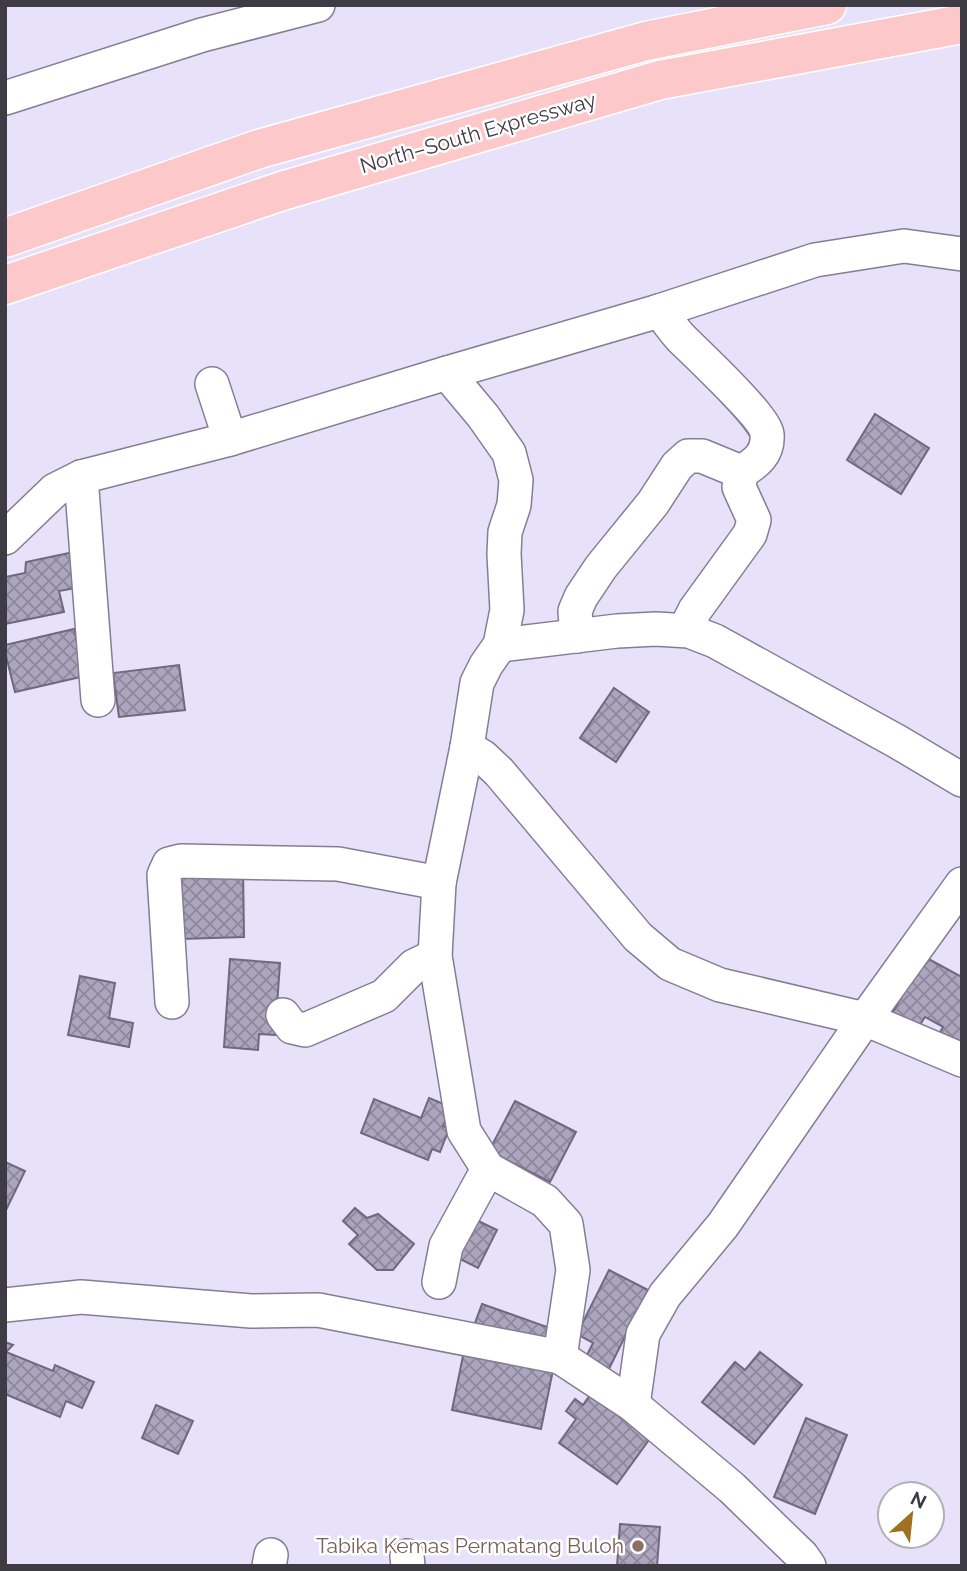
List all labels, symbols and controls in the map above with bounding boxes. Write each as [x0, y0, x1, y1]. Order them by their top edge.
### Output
street label: North–South Expressway [357, 87, 599, 178]
north arrow [876, 1480, 946, 1550]
text: N [907, 1487, 930, 1513]
place label: Tabika Kemas Permatang Buloh [316, 1533, 624, 1558]
marker: Tabika Kemas Permatang Buloh [630, 1538, 646, 1554]

